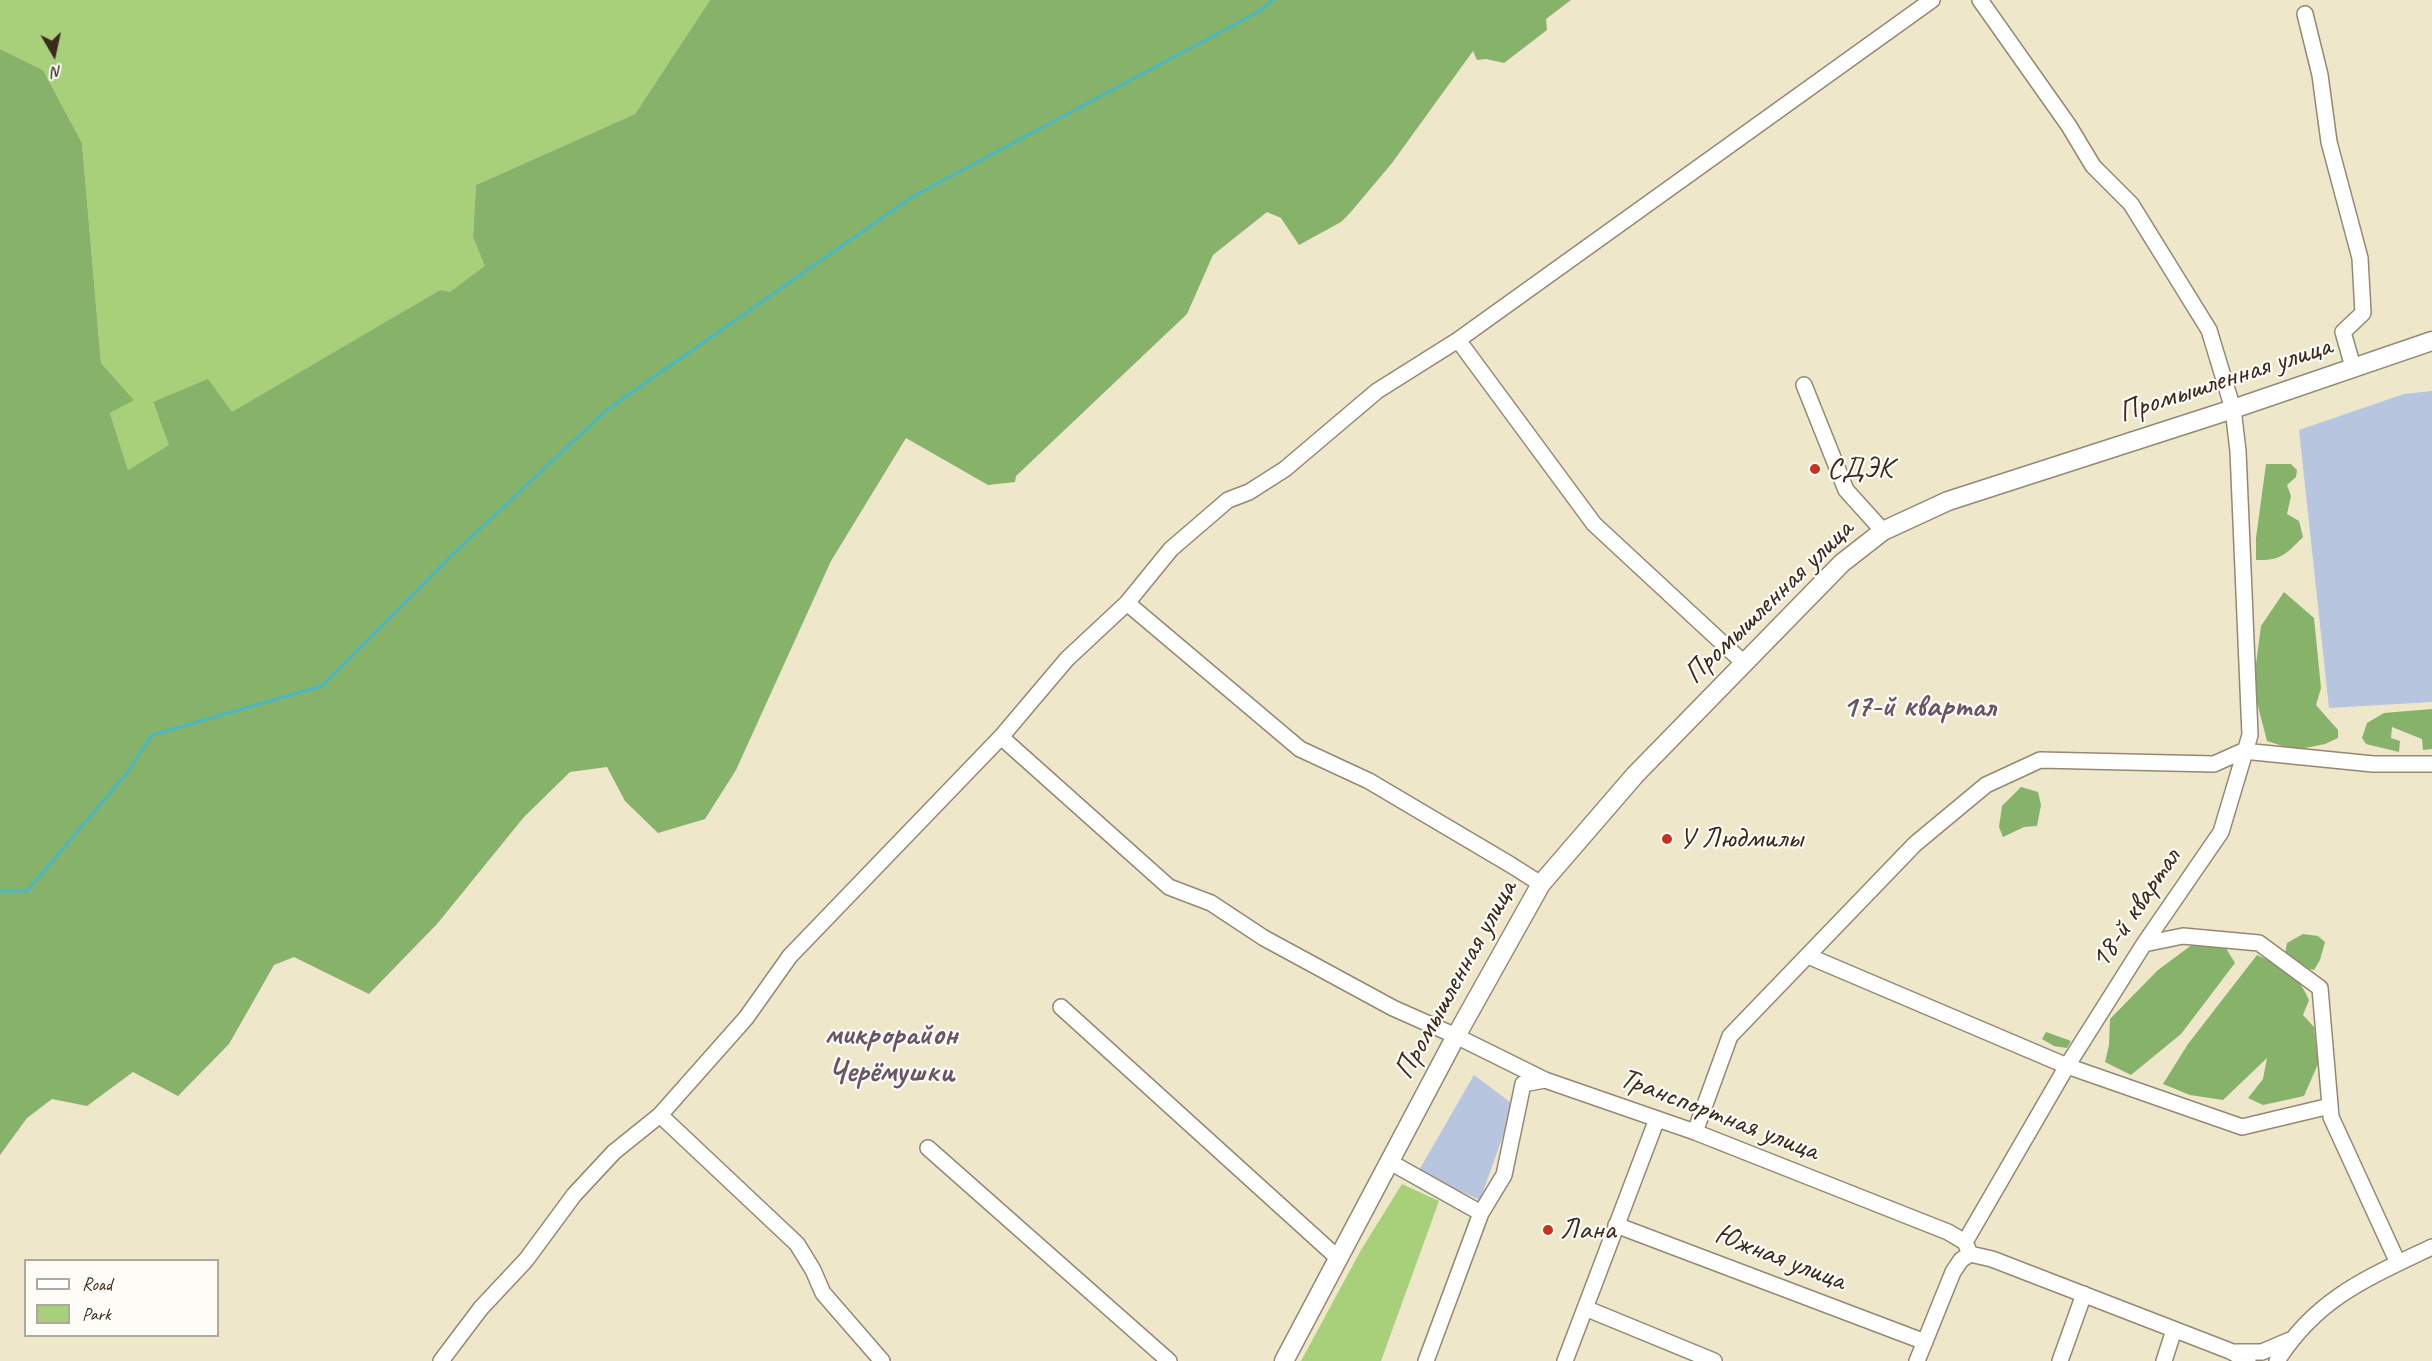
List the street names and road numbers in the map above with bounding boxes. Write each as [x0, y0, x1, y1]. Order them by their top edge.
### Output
street label: Промышленная улица [2114, 329, 2336, 431]
street label: Промышленная улица [1677, 512, 1861, 692]
street label: 18-й квартал [2083, 842, 2189, 976]
street label: Промышленная улица [1387, 874, 1525, 1086]
street label: Транспортная улица [1615, 1061, 1823, 1169]
street label: Южная улица [1710, 1217, 1850, 1299]

